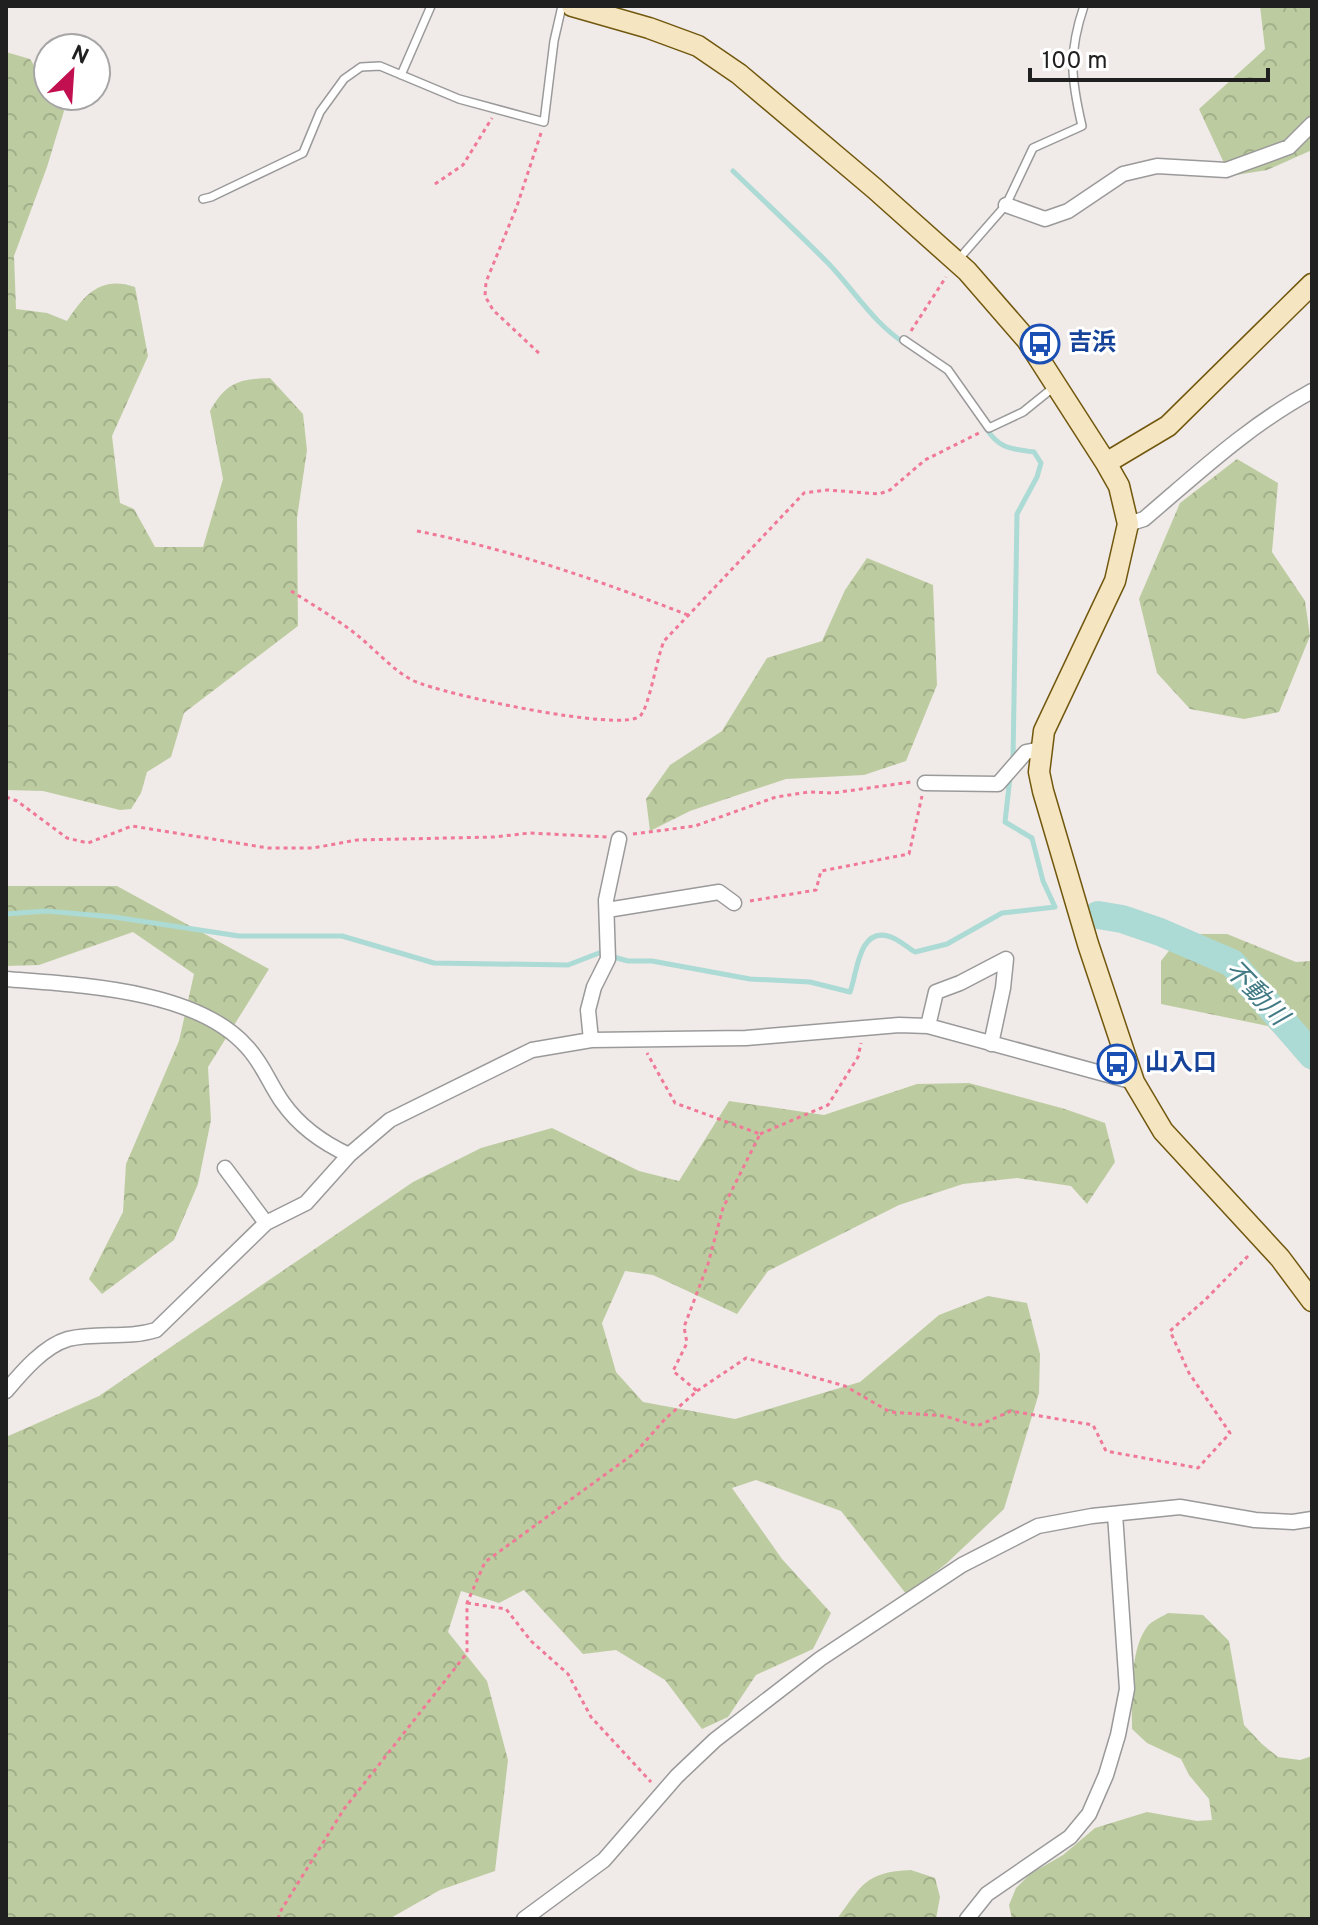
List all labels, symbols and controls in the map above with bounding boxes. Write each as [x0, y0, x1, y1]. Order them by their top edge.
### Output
north arrow [32, 32, 112, 112]
scale bar [1030, 32, 1268, 82]
text: N [67, 41, 92, 72]
text: 100 m [1042, 47, 1108, 77]
bus stop icon: 吉浜 [1019, 323, 1061, 365]
place label: 吉浜 [1068, 329, 1116, 359]
water label: 不動川 [1216, 954, 1296, 1036]
bus stop icon: 山入口 [1096, 1043, 1138, 1085]
place label: 山入口 [1145, 1049, 1217, 1079]

